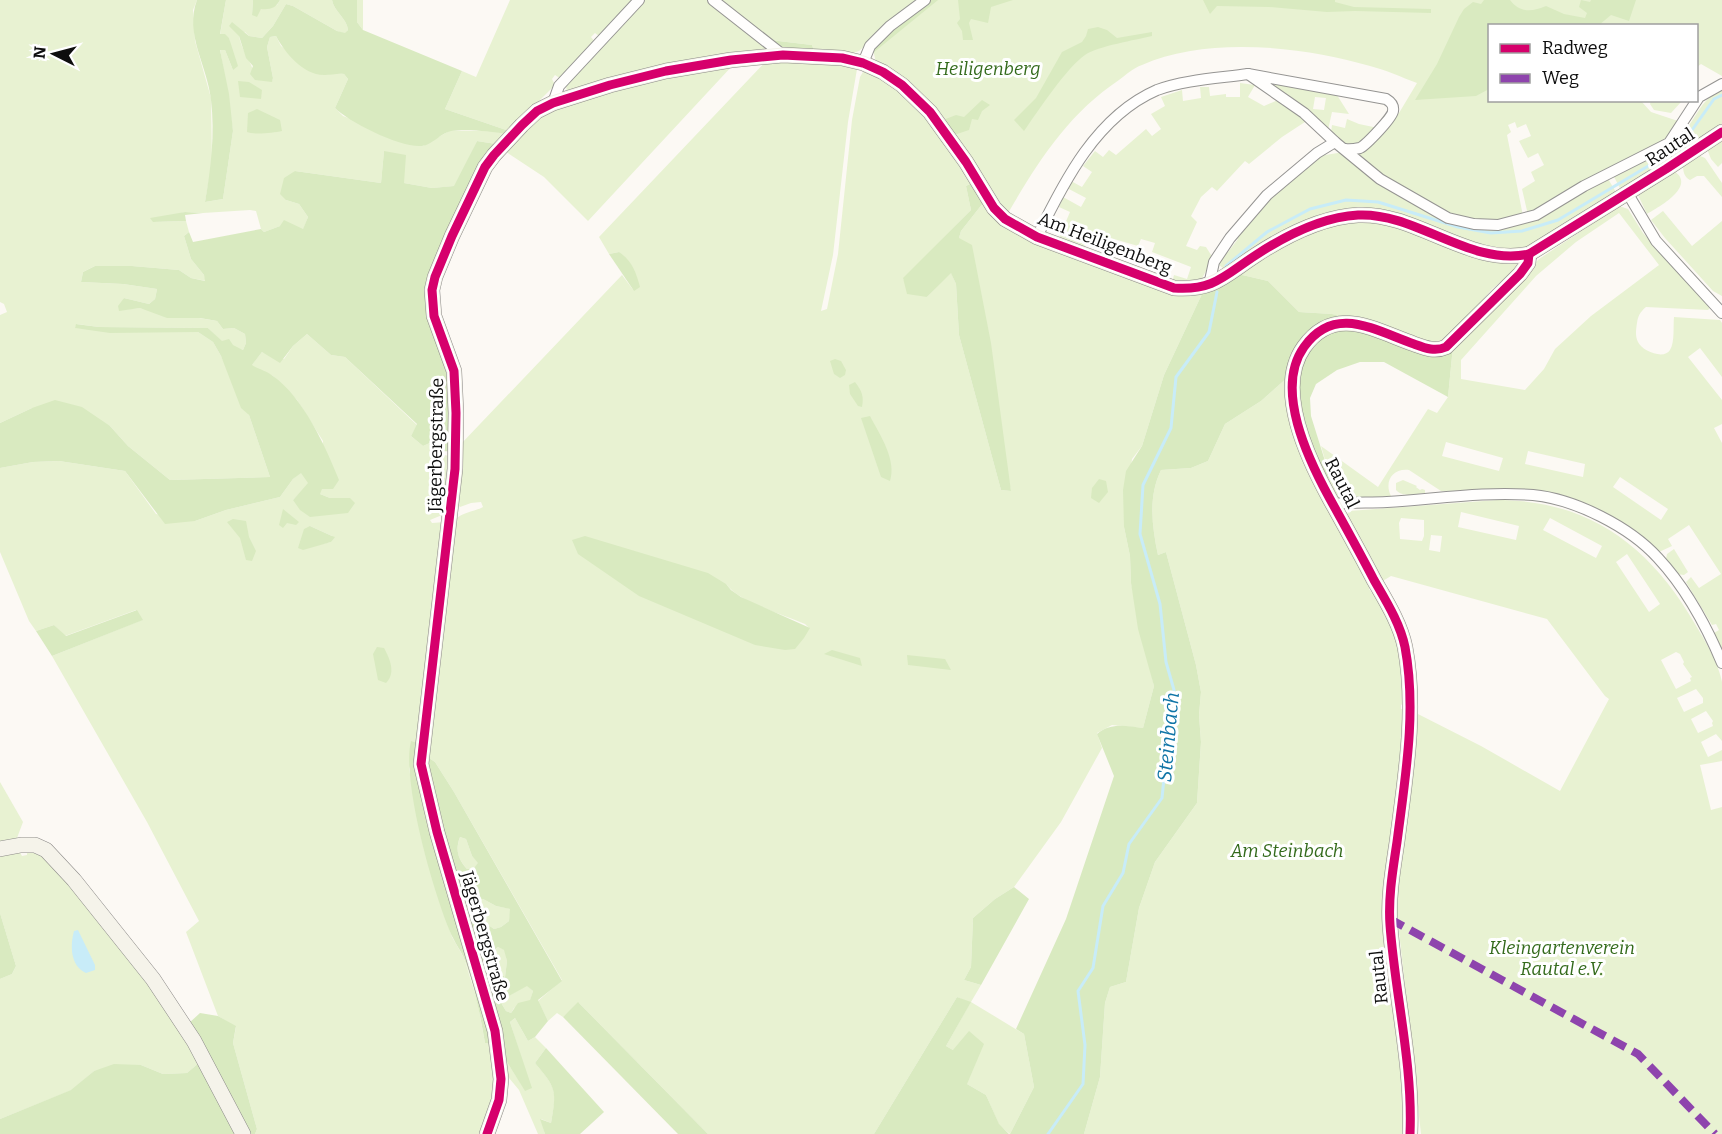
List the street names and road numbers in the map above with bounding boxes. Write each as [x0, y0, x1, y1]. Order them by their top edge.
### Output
street label: Rautal [1641, 123, 1699, 171]
street label: Am Heiligenberg [1035, 207, 1175, 279]
street label: Jägerbergstraße [424, 378, 448, 513]
street label: Rautal [1320, 454, 1364, 512]
street label: Jägerbergstraße [456, 867, 514, 1004]
street label: Rautal [1365, 949, 1393, 1005]

